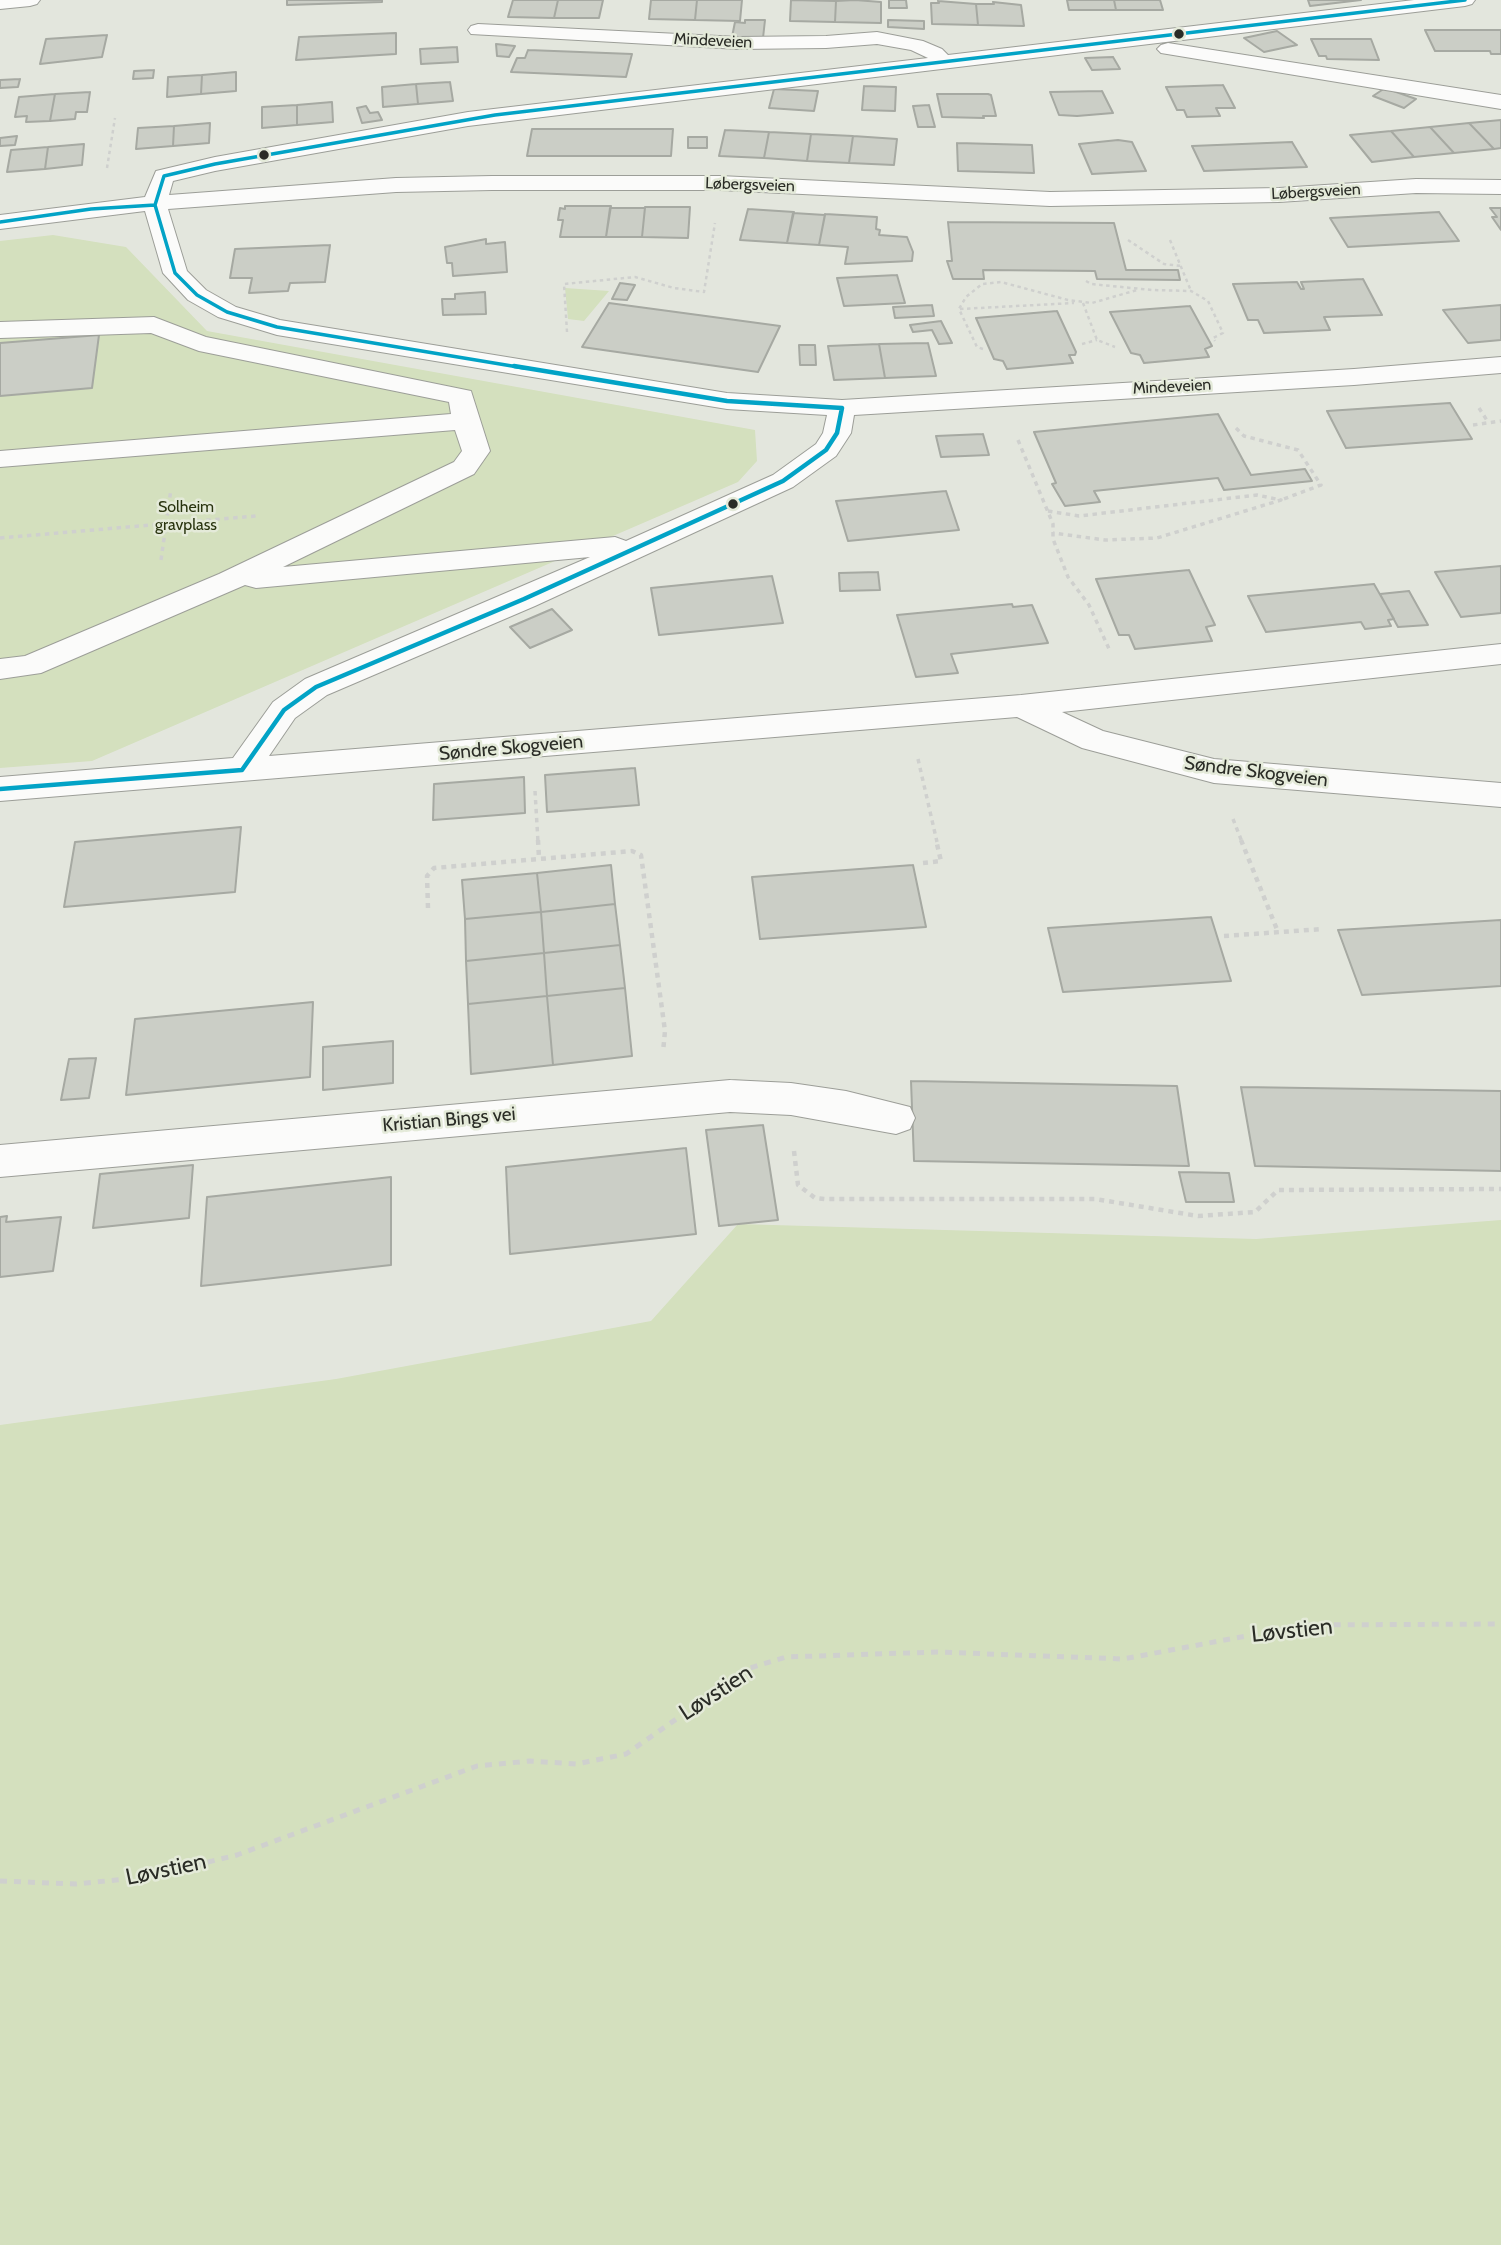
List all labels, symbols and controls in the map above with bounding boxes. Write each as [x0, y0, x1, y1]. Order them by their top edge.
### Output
unlabelled marker [1172, 27, 1186, 41]
street label: Mindeveien [673, 29, 753, 53]
unlabelled marker [257, 148, 271, 162]
street label: Løbergsveien [705, 174, 795, 196]
street label: Løbergsveien [1271, 180, 1361, 204]
street label: Mindeveien [1132, 375, 1212, 399]
park label: Solheim gravplass [155, 497, 217, 535]
unlabelled marker [726, 497, 740, 511]
street label: Søndre Skogveien [438, 730, 584, 766]
street label: Søndre Skogveien [1183, 752, 1329, 792]
street label: Kristian Bings vei [382, 1103, 516, 1137]
street label: Løvstien [1250, 1613, 1334, 1649]
street label: Løvstien [674, 1659, 758, 1727]
street label: Løvstien [123, 1848, 209, 1892]

